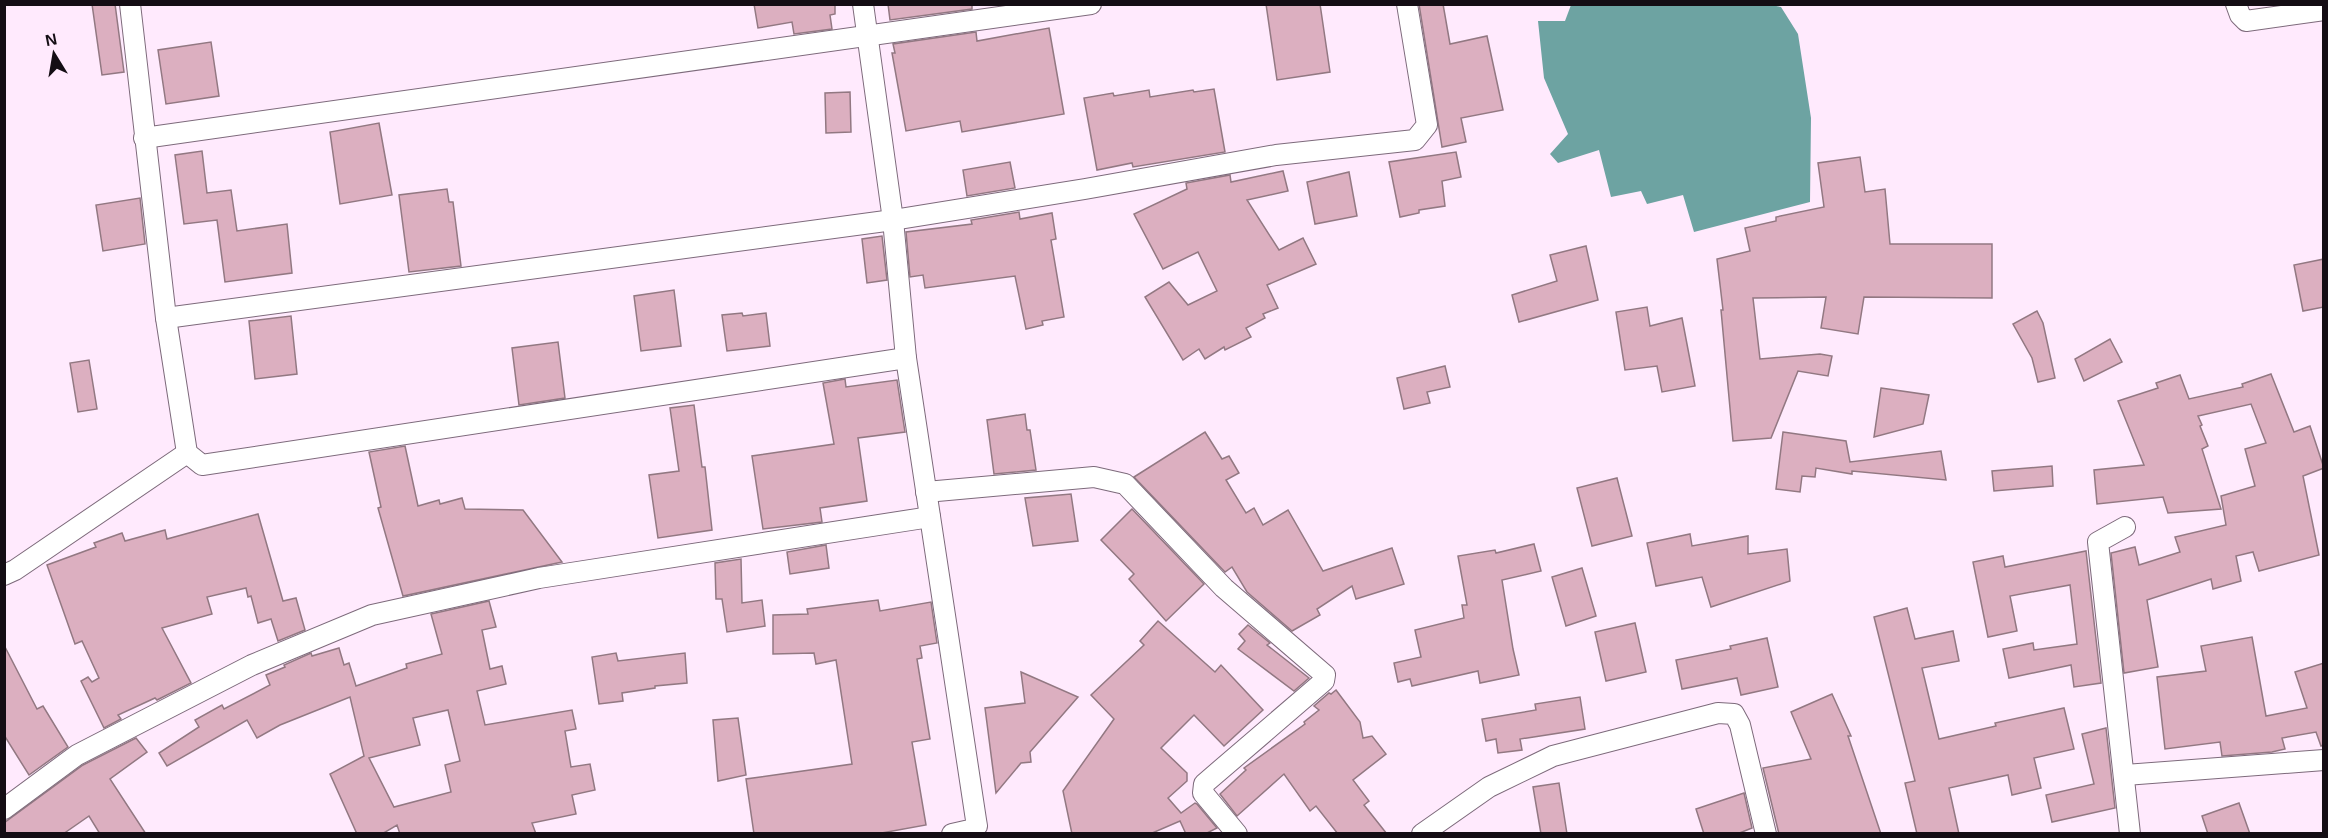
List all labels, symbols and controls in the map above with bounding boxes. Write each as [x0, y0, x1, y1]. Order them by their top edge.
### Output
north arrow [24, 24, 84, 84]
text: N [44, 30, 59, 49]

